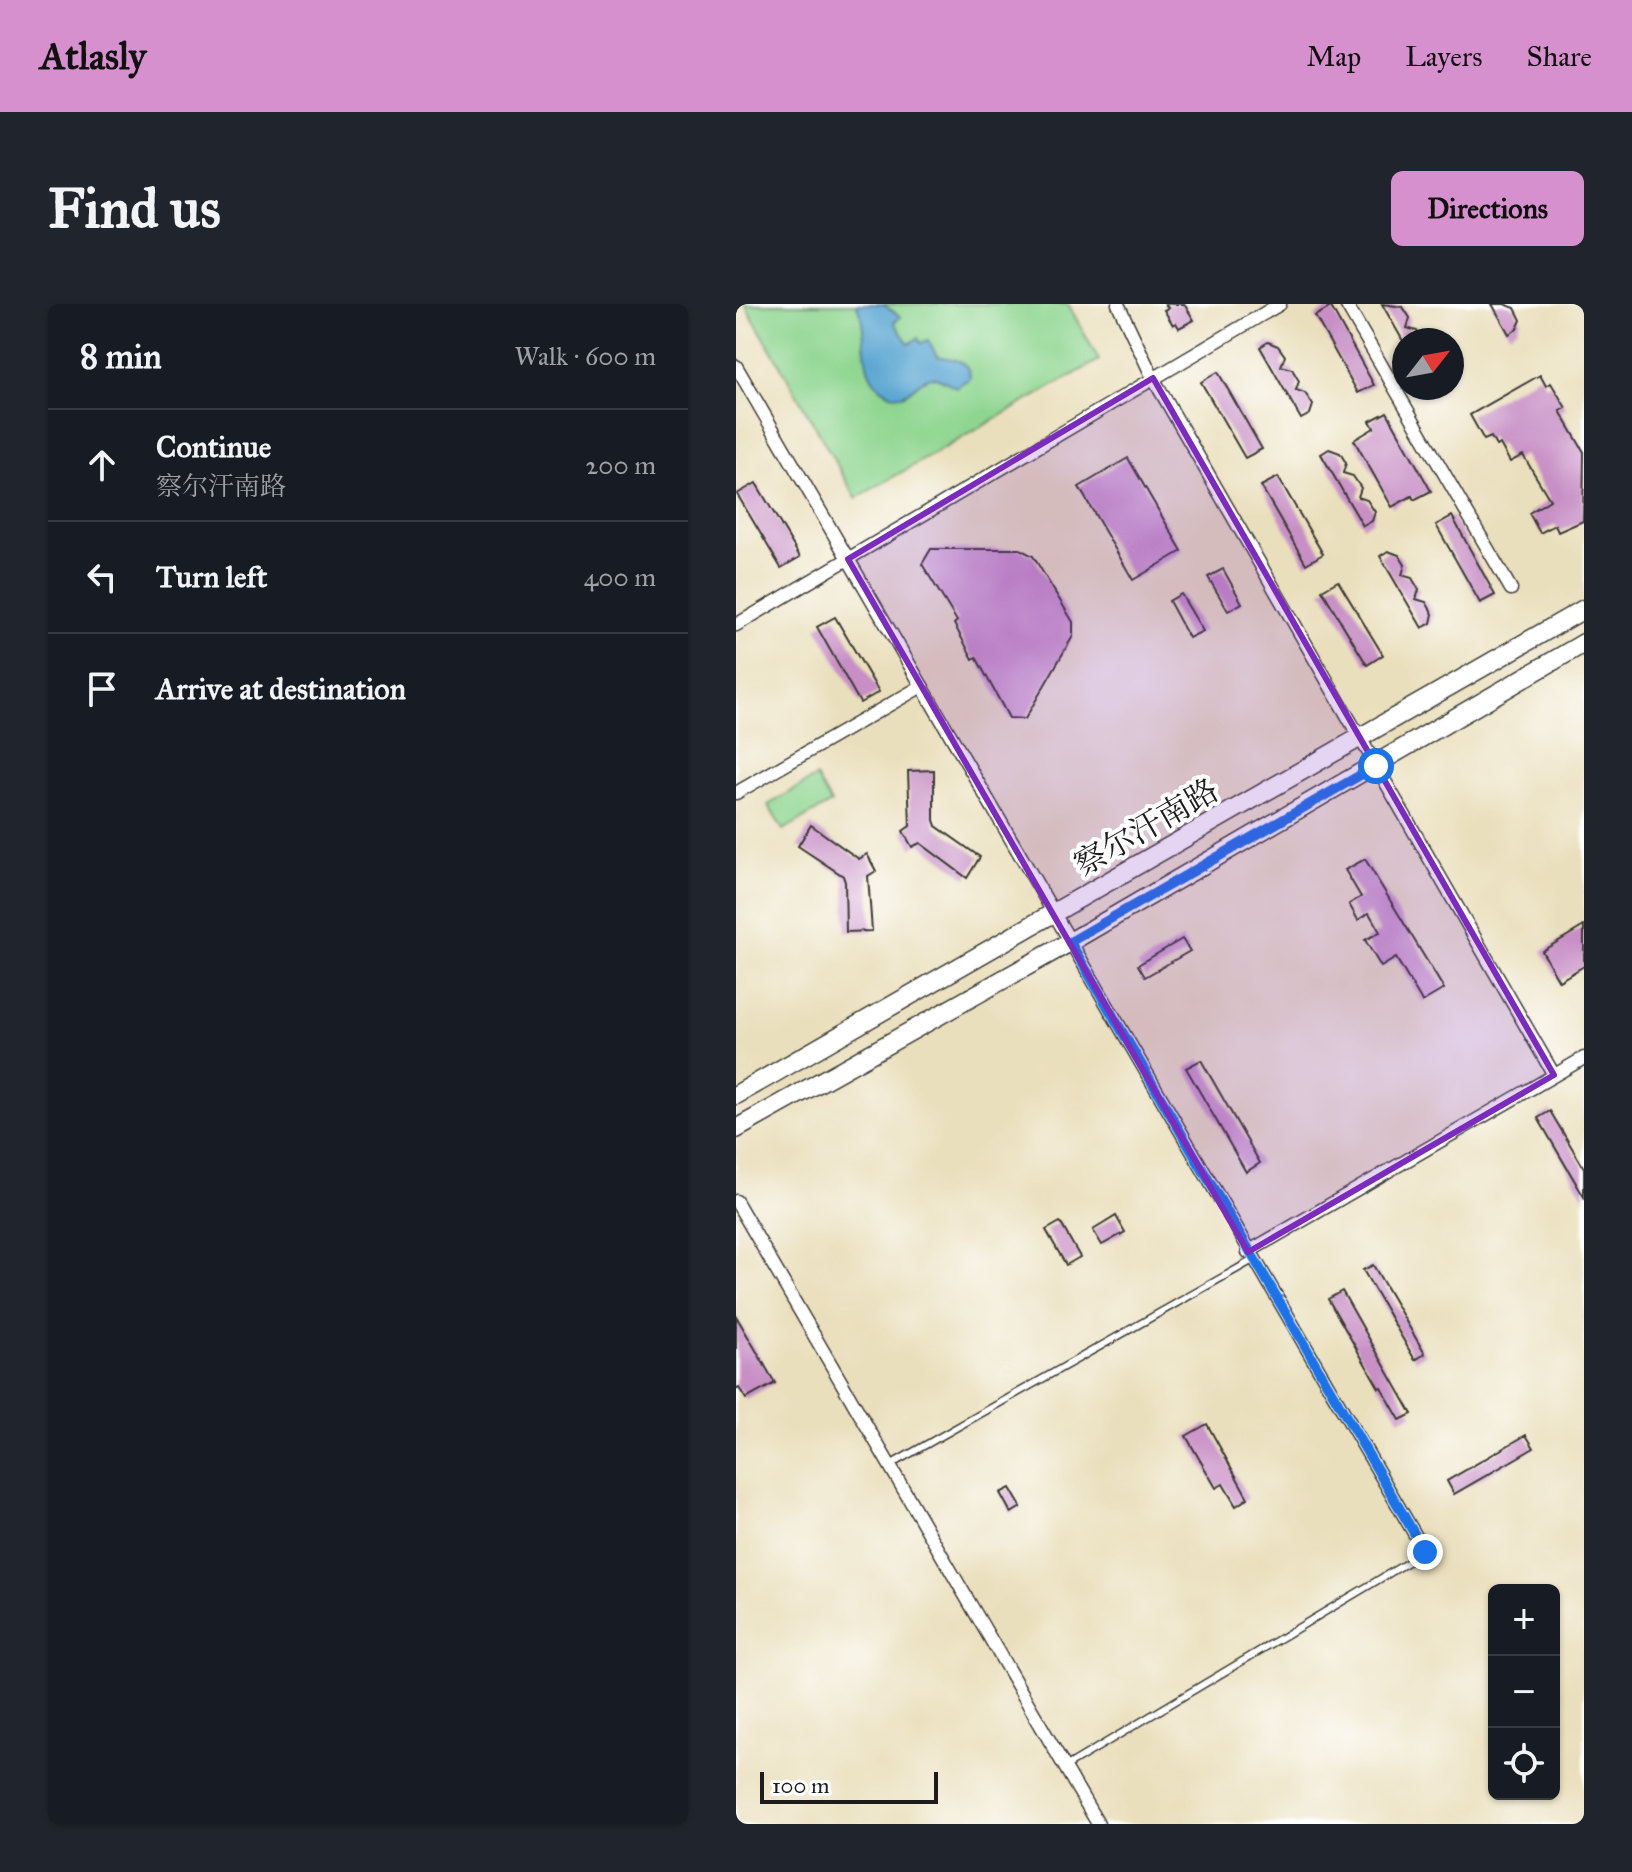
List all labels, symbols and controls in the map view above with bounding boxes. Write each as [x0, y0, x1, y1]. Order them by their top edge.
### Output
text: Atlasly [40, 33, 146, 79]
text: Map [1306, 39, 1361, 74]
text: Layers [1405, 39, 1483, 74]
text: Share [1527, 39, 1592, 74]
button: Directions [1391, 171, 1584, 246]
text: Find us [48, 174, 221, 242]
north arrow [1392, 328, 1464, 400]
text: 8 min [80, 336, 162, 377]
text: Walk · 600 m [515, 340, 656, 372]
text: Continue [156, 429, 271, 465]
icon: ahead [80, 443, 124, 487]
text: 200 m [585, 449, 656, 481]
text: 察尔汗南路 [156, 470, 286, 502]
icon: left [80, 555, 124, 599]
text: Turn left [156, 559, 267, 595]
text: 400 m [584, 561, 656, 593]
icon: arrive [80, 667, 124, 711]
text: Arrive at destination [156, 671, 406, 707]
route start [1358, 748, 1394, 784]
street label: 察尔汗南路 [1067, 771, 1225, 884]
route end [1407, 1534, 1443, 1570]
map controls [1488, 1584, 1560, 1800]
button: + [1488, 1584, 1560, 1656]
button: − [1488, 1656, 1560, 1728]
button: locate [1488, 1728, 1560, 1800]
scale bar [760, 1768, 938, 1804]
text: 100 m [772, 1772, 829, 1799]

